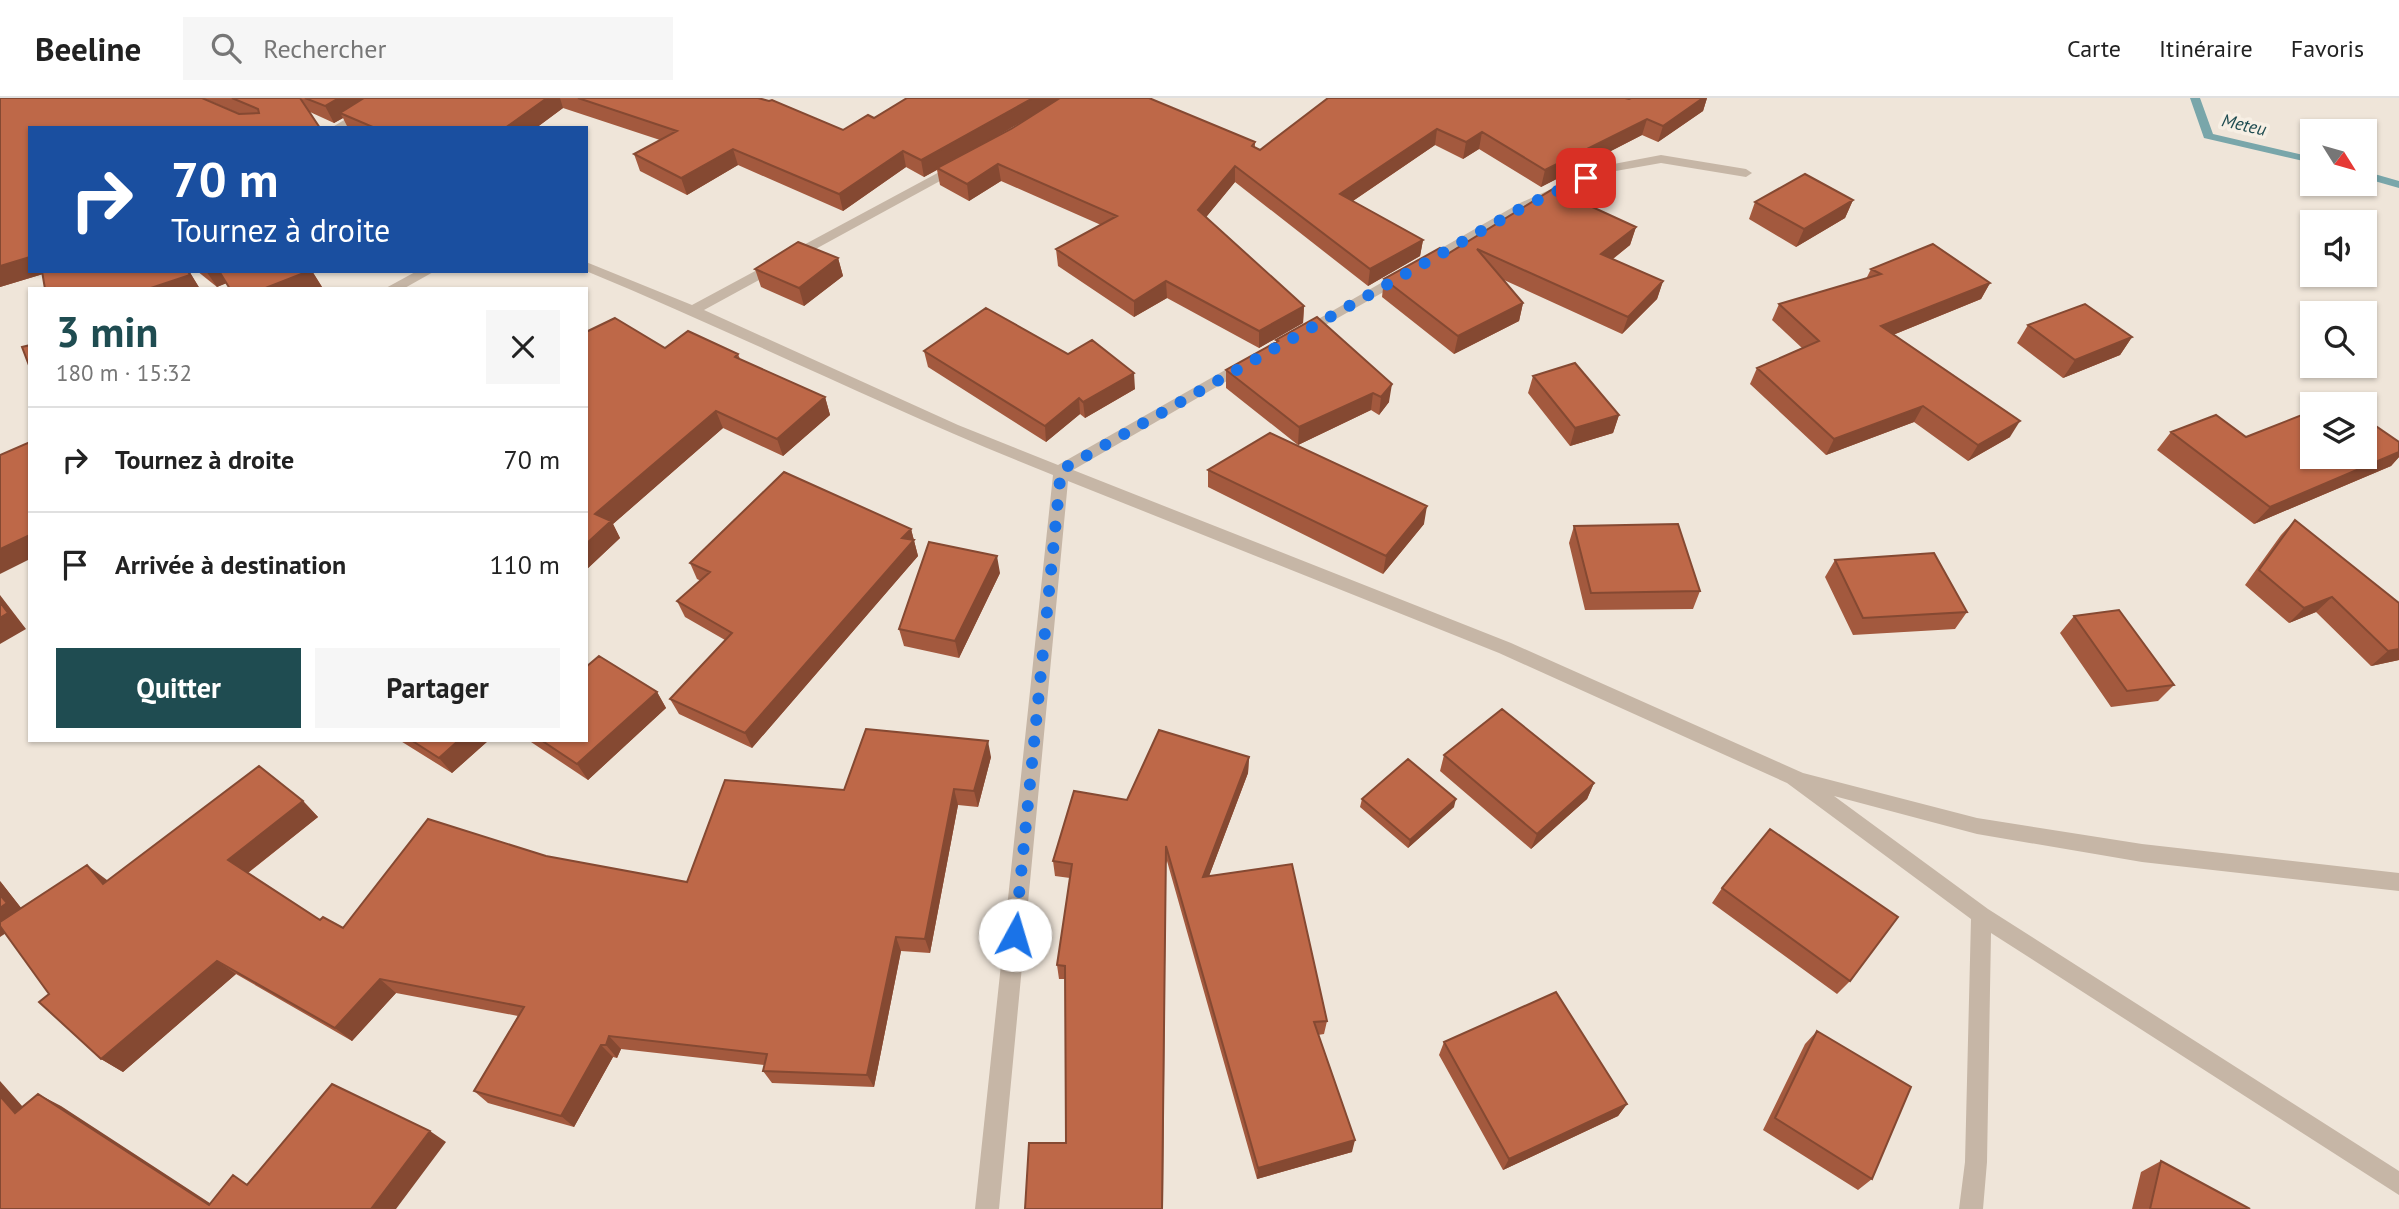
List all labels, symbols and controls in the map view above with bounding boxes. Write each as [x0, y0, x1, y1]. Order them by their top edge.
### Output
search box [183, 17, 673, 80]
text: Beeline [35, 27, 141, 70]
icon: search [207, 29, 245, 67]
text: Rechercher [263, 32, 386, 65]
text: Carte [2067, 33, 2121, 64]
text: Itinéraire [2159, 33, 2253, 64]
text: Favoris [2291, 33, 2364, 64]
water label: Meteu [2220, 108, 2269, 141]
north arrow [2300, 119, 2376, 196]
map controls [2300, 119, 2377, 469]
text: 70 m [171, 147, 278, 211]
pin [1556, 148, 1616, 208]
icon: right [56, 154, 147, 245]
icon: arrive [1567, 159, 1605, 197]
text: Tournez à droite [171, 209, 390, 251]
button: sound [2300, 210, 2377, 287]
button: search [2300, 301, 2377, 378]
text: 3 min [56, 304, 158, 359]
button: close [486, 310, 560, 384]
text: 180 m · 15:32 [56, 358, 192, 387]
button: layers [2300, 392, 2377, 469]
icon: right [56, 441, 94, 479]
text: Tournez à droite [115, 443, 294, 476]
text: 70 m [504, 443, 560, 476]
icon: arrive [56, 546, 94, 584]
text: Arrivée à destination [115, 548, 346, 581]
text: 110 m [489, 548, 560, 581]
button: Quitter [56, 648, 301, 728]
button: Partager [315, 648, 560, 728]
position arrow [978, 898, 1052, 972]

